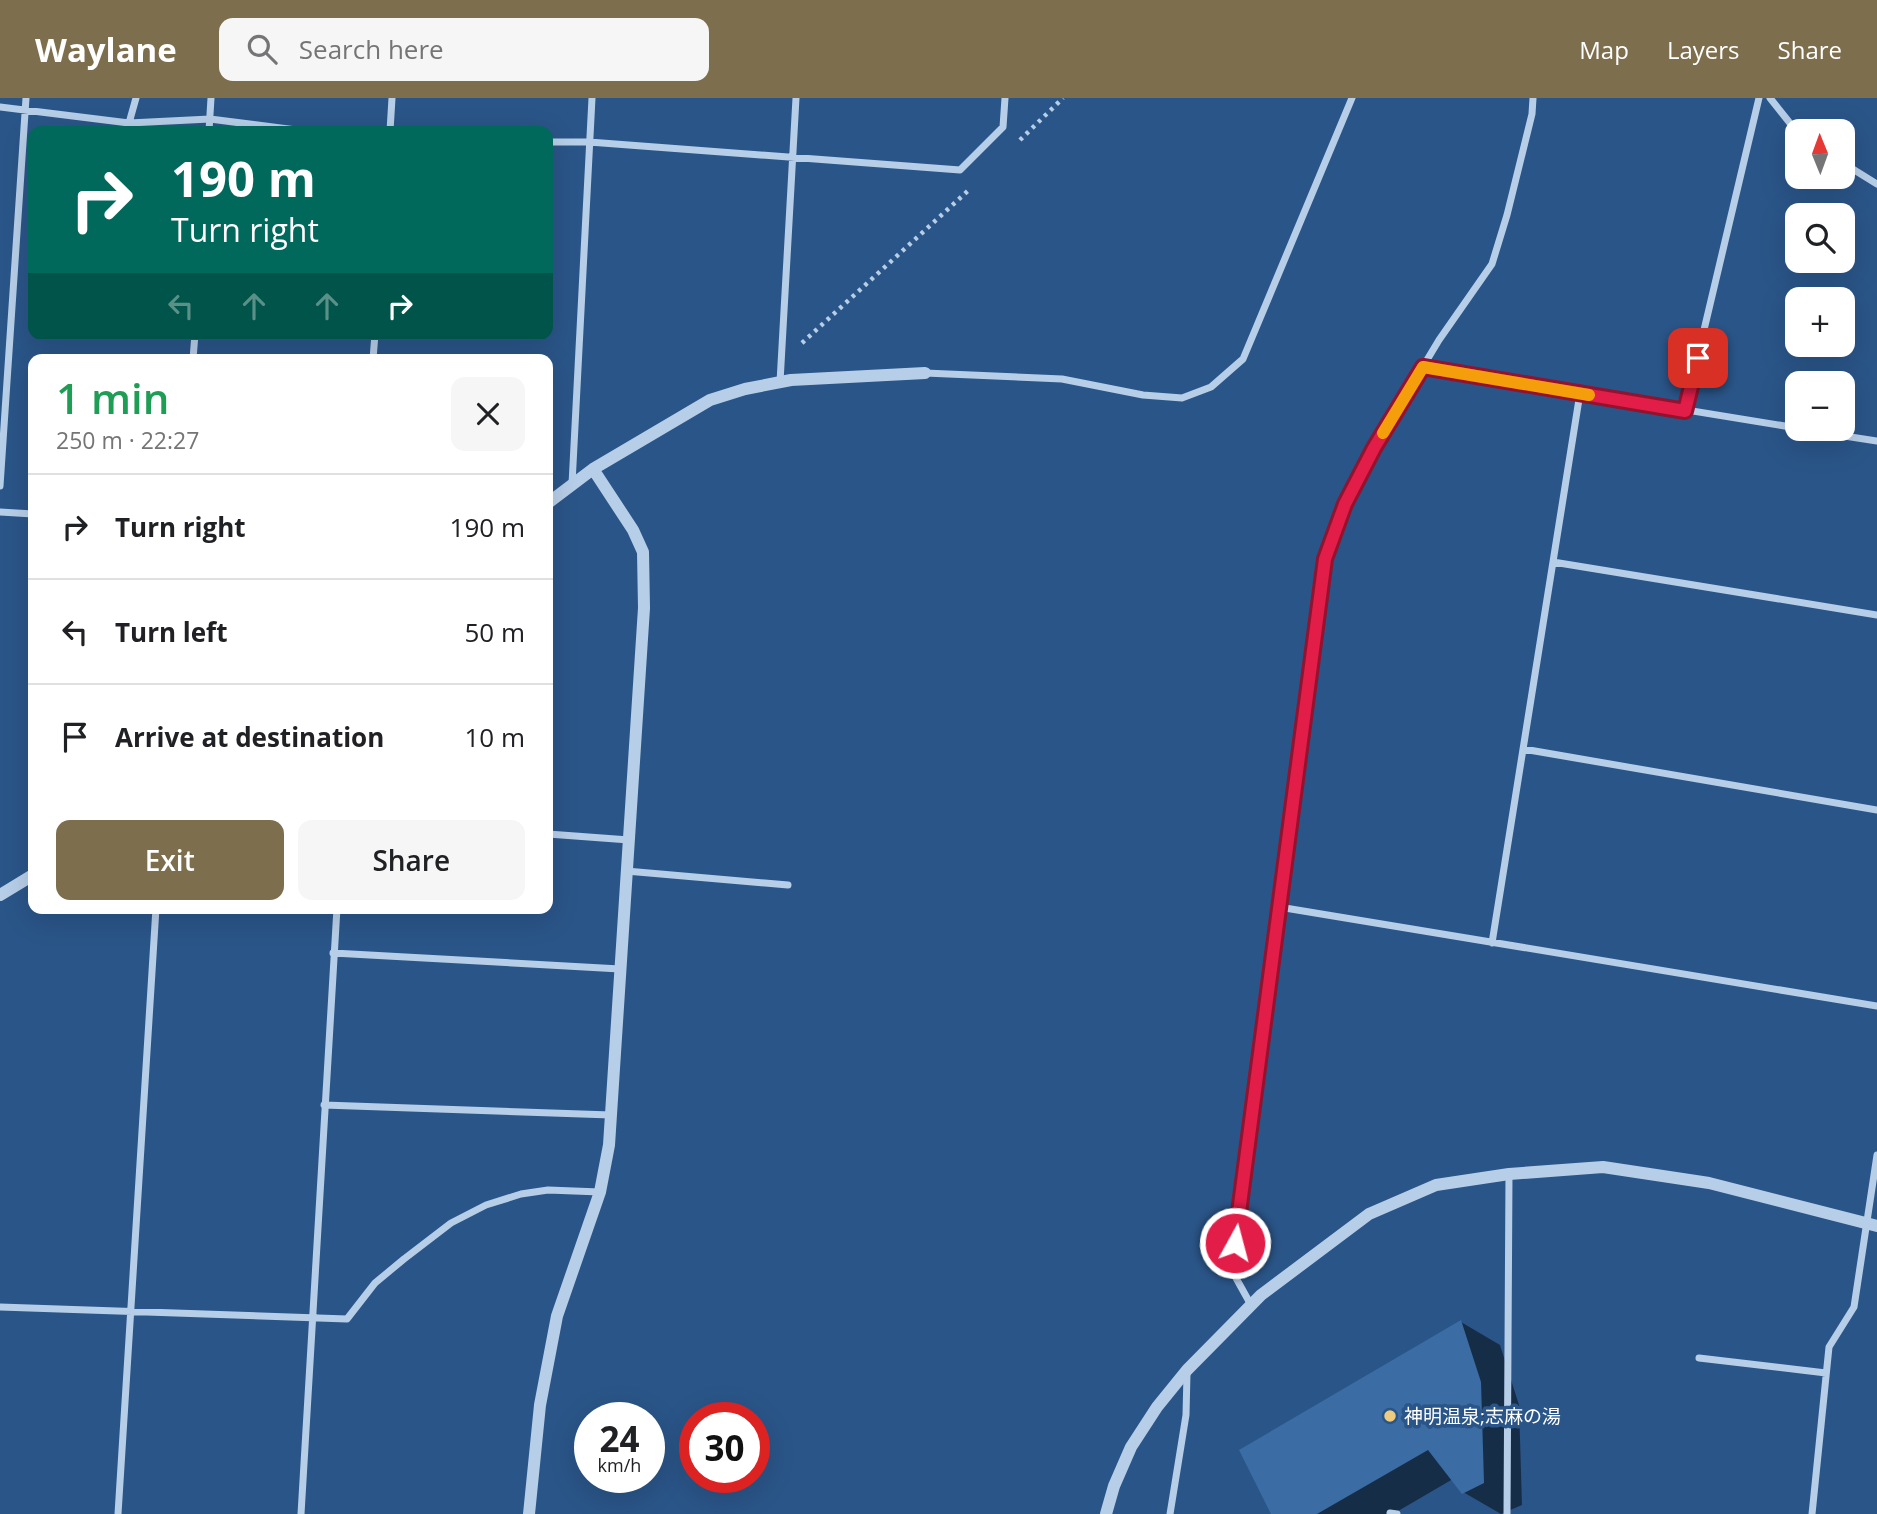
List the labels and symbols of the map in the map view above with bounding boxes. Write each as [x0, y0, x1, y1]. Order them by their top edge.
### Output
north arrow [1785, 119, 1855, 189]
pin [1668, 328, 1728, 388]
position arrow [1198, 1206, 1272, 1280]
speed limit sign: 30 [679, 1402, 770, 1493]
place label: 神明温泉;志麻の湯 [1404, 1403, 1561, 1429]
marker: 神明温泉;志麻の湯 [1382, 1408, 1398, 1424]

